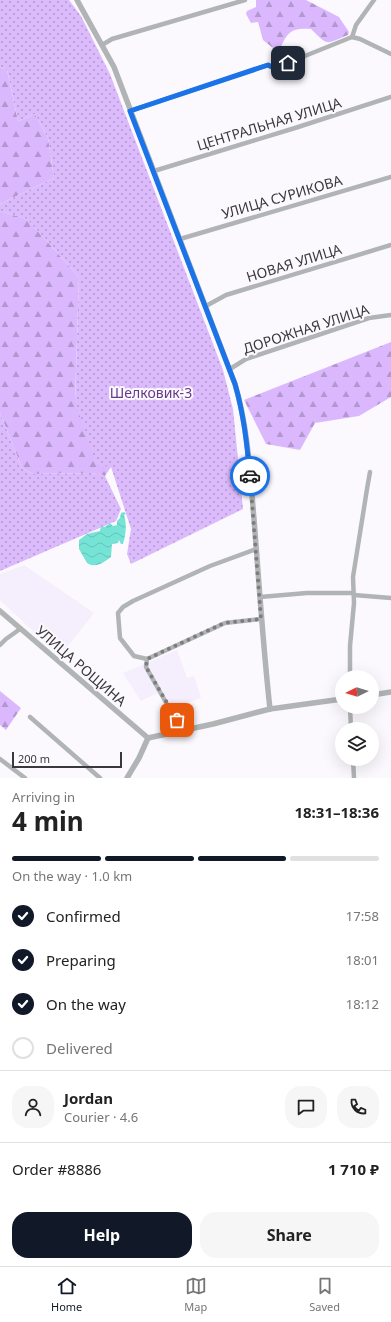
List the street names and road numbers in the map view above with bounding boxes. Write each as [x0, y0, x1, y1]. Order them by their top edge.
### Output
street label: ЦЕНТРАЛЬНАЯ УЛИЦА [194, 92, 344, 155]
street label: УЛИЦА СУРИКОВА [219, 170, 344, 223]
street label: НОВАЯ УЛИЦА [244, 239, 344, 286]
street label: ДОРОЖНАЯ УЛИЦА [240, 299, 371, 358]
street label: УЛИЦА РОЩИНА [32, 621, 131, 710]

